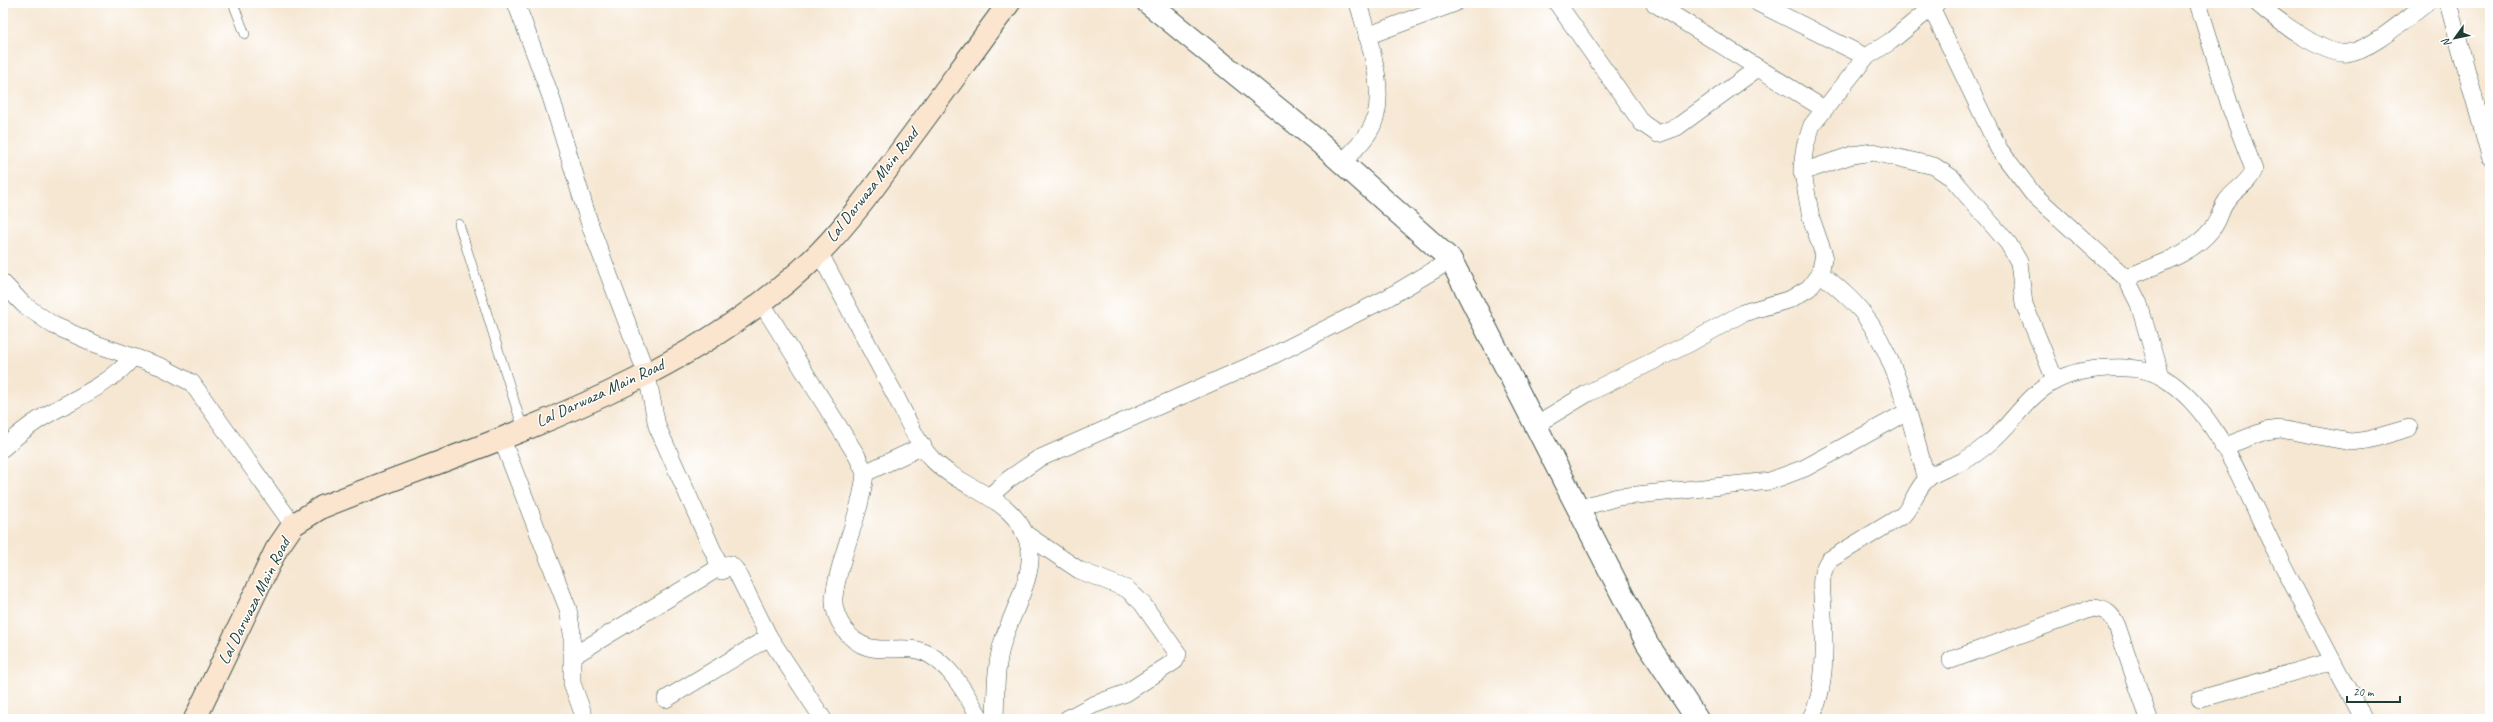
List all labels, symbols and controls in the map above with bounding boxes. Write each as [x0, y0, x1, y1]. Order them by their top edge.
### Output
north arrow [2435, 18, 2475, 58]
text: N [2438, 35, 2454, 50]
street label: Lal Darwaza Main Road [821, 122, 925, 246]
street label: Lal Darwaza Main Road [533, 353, 670, 432]
street label: Lal Darwaza Main Road [213, 532, 296, 668]
scale bar [2347, 678, 2400, 704]
text: 20 m [2353, 684, 2375, 700]

